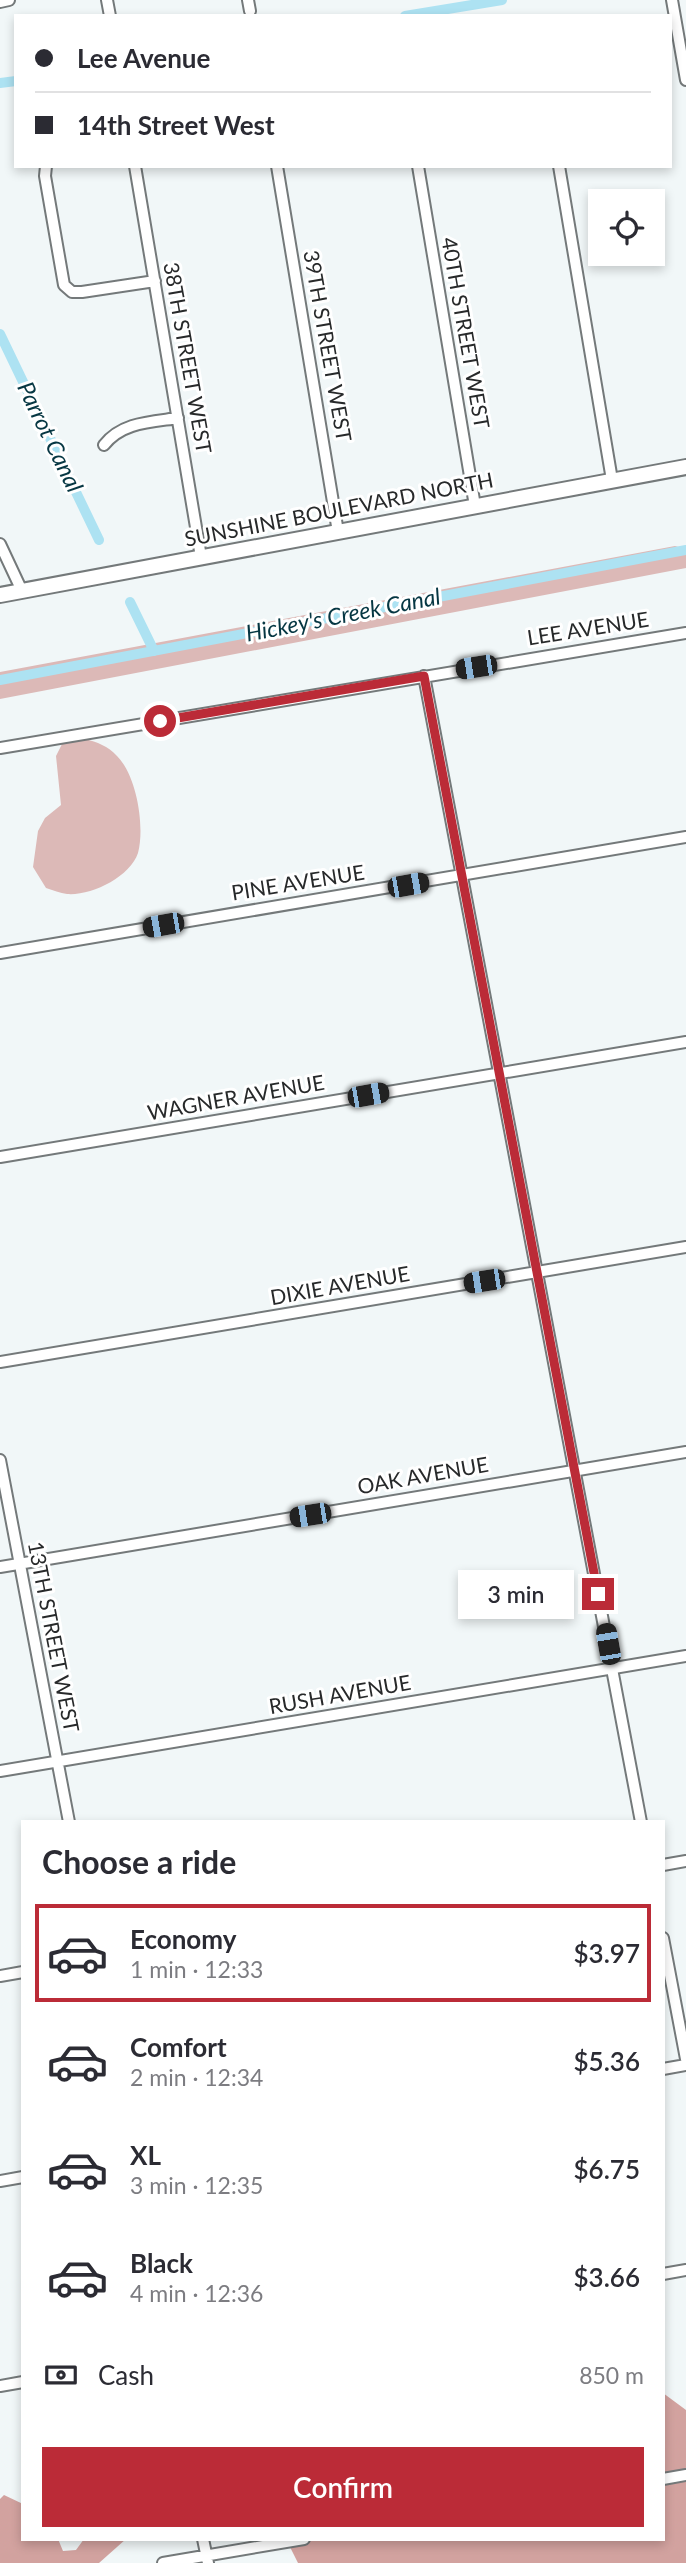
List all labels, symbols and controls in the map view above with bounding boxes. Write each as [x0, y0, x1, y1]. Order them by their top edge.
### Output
text: Lee Avenue [77, 42, 210, 74]
text: 14th Street West [77, 109, 275, 141]
map controls [588, 189, 665, 266]
button: locate [588, 189, 665, 266]
street label: 40TH STREET WEST [437, 235, 496, 431]
street label: 39TH STREET WEST [299, 248, 358, 444]
street label: 38TH STREET WEST [159, 260, 218, 456]
water label: Parrot Canal [12, 377, 90, 496]
street label: SUNSHINE BOULEVARD NORTH [182, 466, 495, 551]
water label: Hickey's Creek Canal [243, 581, 443, 647]
street label: LEE AVENUE [525, 606, 650, 649]
car [454, 653, 499, 681]
route start [144, 705, 176, 737]
street label: PINE AVENUE [229, 859, 366, 904]
car [386, 871, 431, 899]
car [141, 911, 186, 939]
street label: WAGNER AVENUE [145, 1069, 326, 1124]
car [346, 1081, 391, 1109]
street label: DIXIE AVENUE [268, 1260, 411, 1309]
car [462, 1267, 507, 1295]
street label: OAK AVENUE [355, 1451, 490, 1498]
car [288, 1501, 333, 1529]
street label: 13TH STREET WEST [24, 1539, 85, 1735]
callout: 3 min [458, 1570, 574, 1618]
route end [582, 1578, 614, 1610]
text: 3 min [488, 1580, 544, 1608]
car [595, 1621, 622, 1667]
street label: RUSH AVENUE [267, 1669, 413, 1718]
text: Choose a ride [42, 1842, 236, 1881]
icon: car [46, 1922, 109, 1985]
text: Economy [130, 1923, 236, 1955]
text: $3.97 [574, 1937, 640, 1969]
text: 1 min · 12:33 [130, 1955, 263, 1983]
icon: car [46, 2030, 109, 2093]
text: Comfort [130, 2031, 227, 2063]
text: $5.36 [574, 2045, 640, 2077]
text: 2 min · 12:34 [130, 2063, 263, 2091]
icon: car [46, 2138, 109, 2201]
text: XL [130, 2139, 161, 2171]
text: $6.75 [574, 2153, 640, 2185]
text: 3 min · 12:35 [130, 2171, 263, 2199]
icon: car [46, 2246, 109, 2309]
text: Black [130, 2247, 193, 2279]
text: $3.66 [574, 2261, 640, 2293]
text: 4 min · 12:36 [130, 2279, 263, 2307]
icon: cash [42, 2356, 80, 2394]
text: Cash [98, 2359, 154, 2391]
text: 850 m [579, 2361, 644, 2389]
button: Confirm [42, 2447, 644, 2527]

